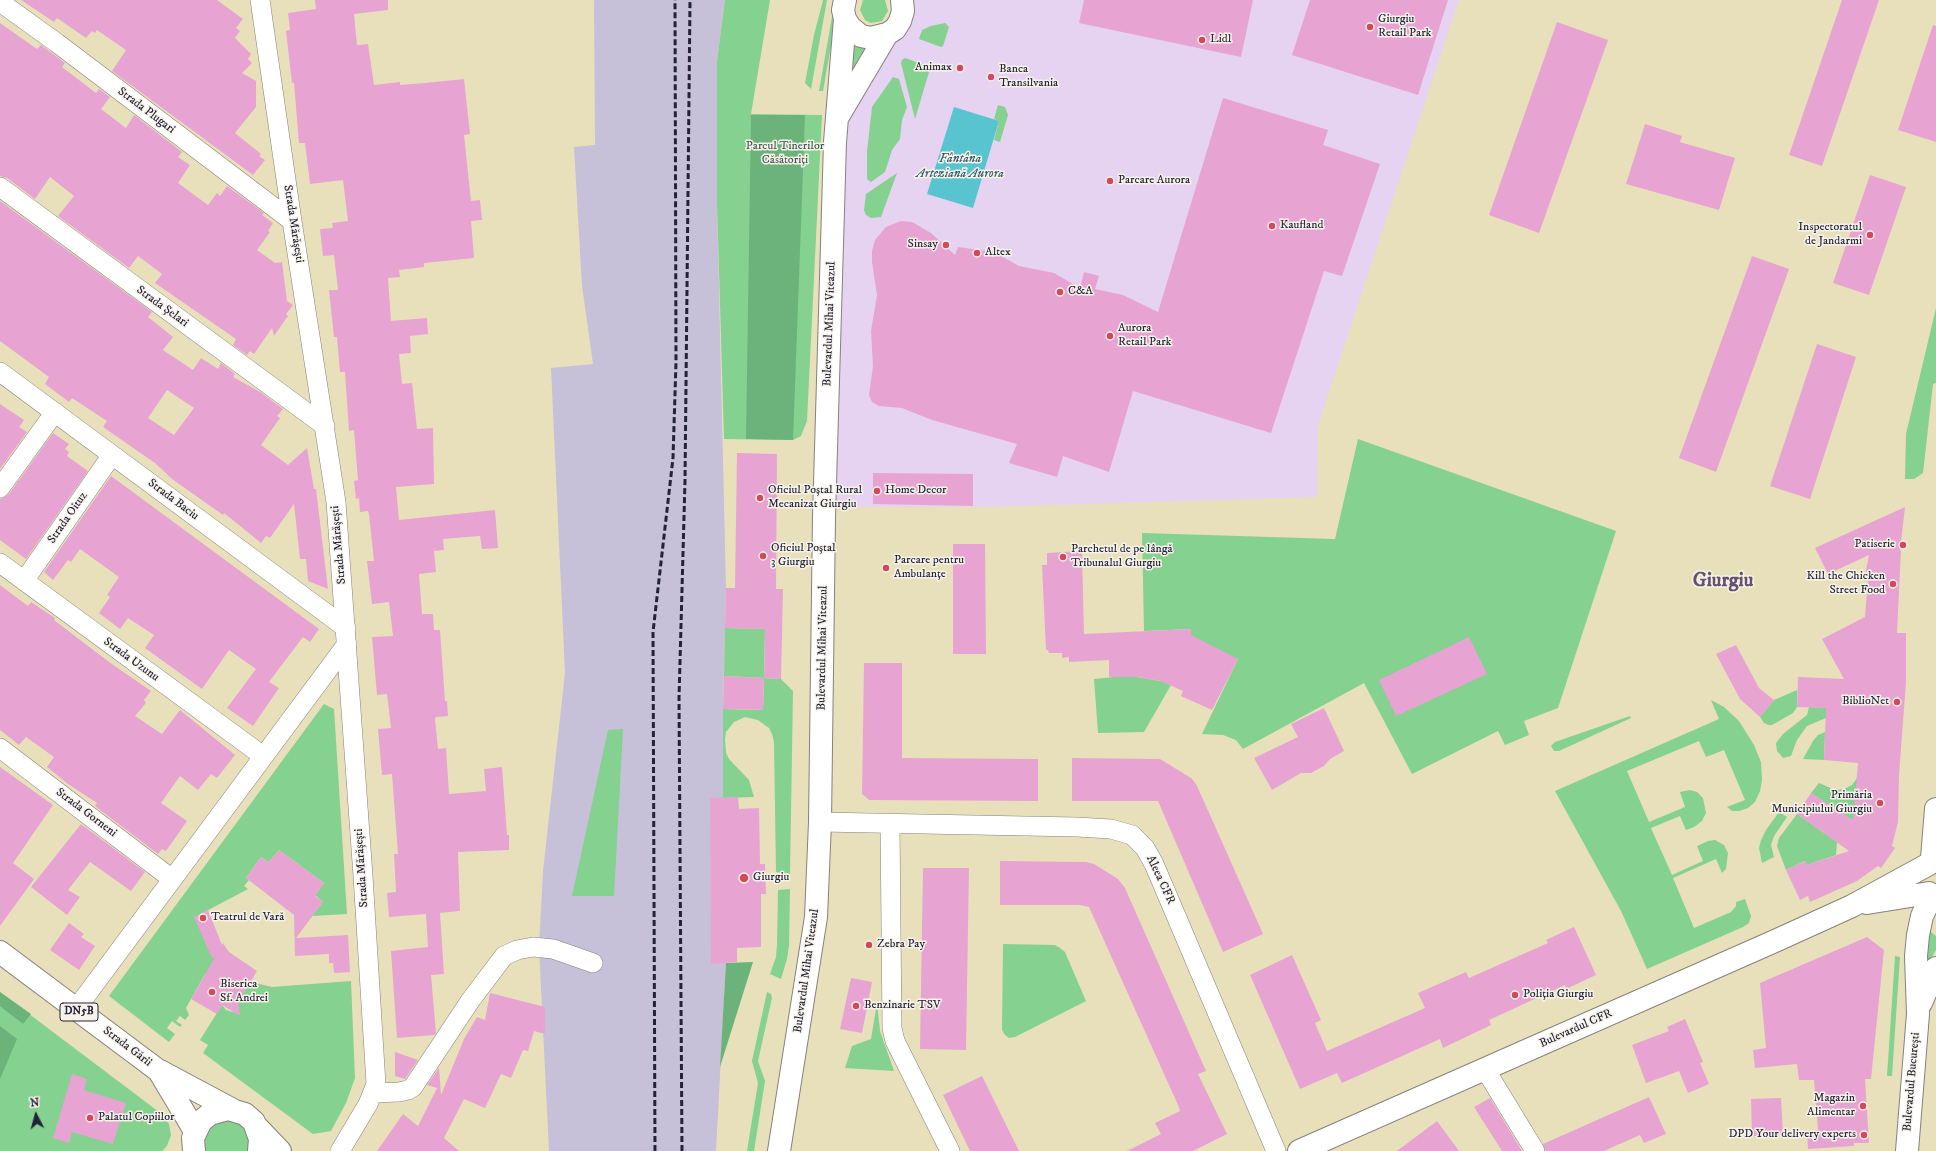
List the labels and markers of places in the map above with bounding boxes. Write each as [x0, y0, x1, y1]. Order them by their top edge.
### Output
place label: Giurgiu Retail Park [1378, 13, 1432, 41]
marker: Giurgiu Retail Park [1365, 22, 1375, 32]
place label: Lidl [1210, 33, 1231, 47]
marker: Lidl [1197, 35, 1207, 45]
place label: Animax [915, 61, 952, 75]
marker: Animax [955, 63, 965, 73]
place label: Banca Transilvania [999, 63, 1058, 91]
marker: Banca Transilvania [986, 72, 996, 82]
place label: Parcare Aurora [1118, 174, 1190, 188]
marker: Parcare Aurora [1105, 176, 1115, 186]
place label: Kaufland [1280, 219, 1323, 233]
marker: Kaufland [1267, 221, 1277, 231]
place label: Inspectoratul de Jandarmi [1798, 221, 1862, 249]
marker: Inspectoratul de Jandarmi [1865, 230, 1875, 240]
place label: Sinsay [908, 238, 938, 252]
marker: Sinsay [941, 240, 951, 250]
place label: Altex [985, 246, 1011, 260]
marker: Altex [972, 248, 982, 258]
place label: C&A [1068, 285, 1093, 299]
marker: C&A [1055, 287, 1065, 297]
place label: Aurora Retail Park [1118, 322, 1172, 350]
marker: Aurora Retail Park [1105, 331, 1115, 341]
place label: Oficiul Poștal Rural Mecanizat Giurgiu [768, 484, 862, 512]
place label: Home Decor [885, 484, 947, 498]
marker: Home Decor [872, 486, 882, 496]
marker: Oficiul Poștal Rural Mecanizat Giurgiu [755, 493, 765, 503]
place label: Patiserie [1854, 538, 1895, 552]
marker: Patiserie [1898, 540, 1908, 550]
place label: Oficiul Poștal 3 Giurgiu [771, 542, 836, 570]
place label: Parchetul de pe lângă Tribunalul Giurgiu [1071, 543, 1173, 571]
marker: Oficiul Poștal 3 Giurgiu [758, 551, 768, 561]
marker: Parchetul de pe lângă Tribunalul Giurgiu [1058, 552, 1068, 562]
place label: Parcare pentru Ambulanțe [894, 554, 964, 582]
marker: Parcare pentru Ambulanțe [881, 563, 891, 573]
place label: Kill the Chicken Street Food [1806, 570, 1885, 598]
marker: Kill the Chicken Street Food [1888, 579, 1898, 589]
place label: BiblioNet [1842, 695, 1889, 709]
marker: BiblioNet [1892, 697, 1902, 707]
place label: Primăria Municipiului Giurgiu [1771, 789, 1872, 817]
marker: Primăria Municipiului Giurgiu [1875, 798, 1885, 808]
place label: Giurgiu [753, 871, 789, 885]
marker: Giurgiu [738, 872, 750, 884]
place label: Teatrul de Vară [211, 911, 284, 925]
marker: Teatrul de Vară [198, 913, 208, 923]
place label: Zebra Pay [877, 938, 925, 952]
marker: Zebra Pay [864, 940, 874, 950]
place label: Biserica Sf. Andrei [220, 978, 268, 1006]
marker: Biserica Sf. Andrei [207, 987, 217, 997]
place label: Poliția Giurgiu [1523, 988, 1593, 1002]
marker: Poliția Giurgiu [1510, 990, 1520, 1000]
place label: Benzinarie TSV [864, 999, 941, 1013]
marker: Benzinarie TSV [851, 1001, 861, 1011]
place label: Magazin Alimentar [1807, 1092, 1855, 1120]
marker: Magazin Alimentar [1858, 1101, 1868, 1111]
place label: Palatul Copiilor [98, 1111, 174, 1125]
marker: Palatul Copiilor [85, 1113, 95, 1123]
place label: DPD Your delivery experts [1728, 1128, 1856, 1142]
marker: DPD Your delivery experts [1859, 1130, 1869, 1140]

